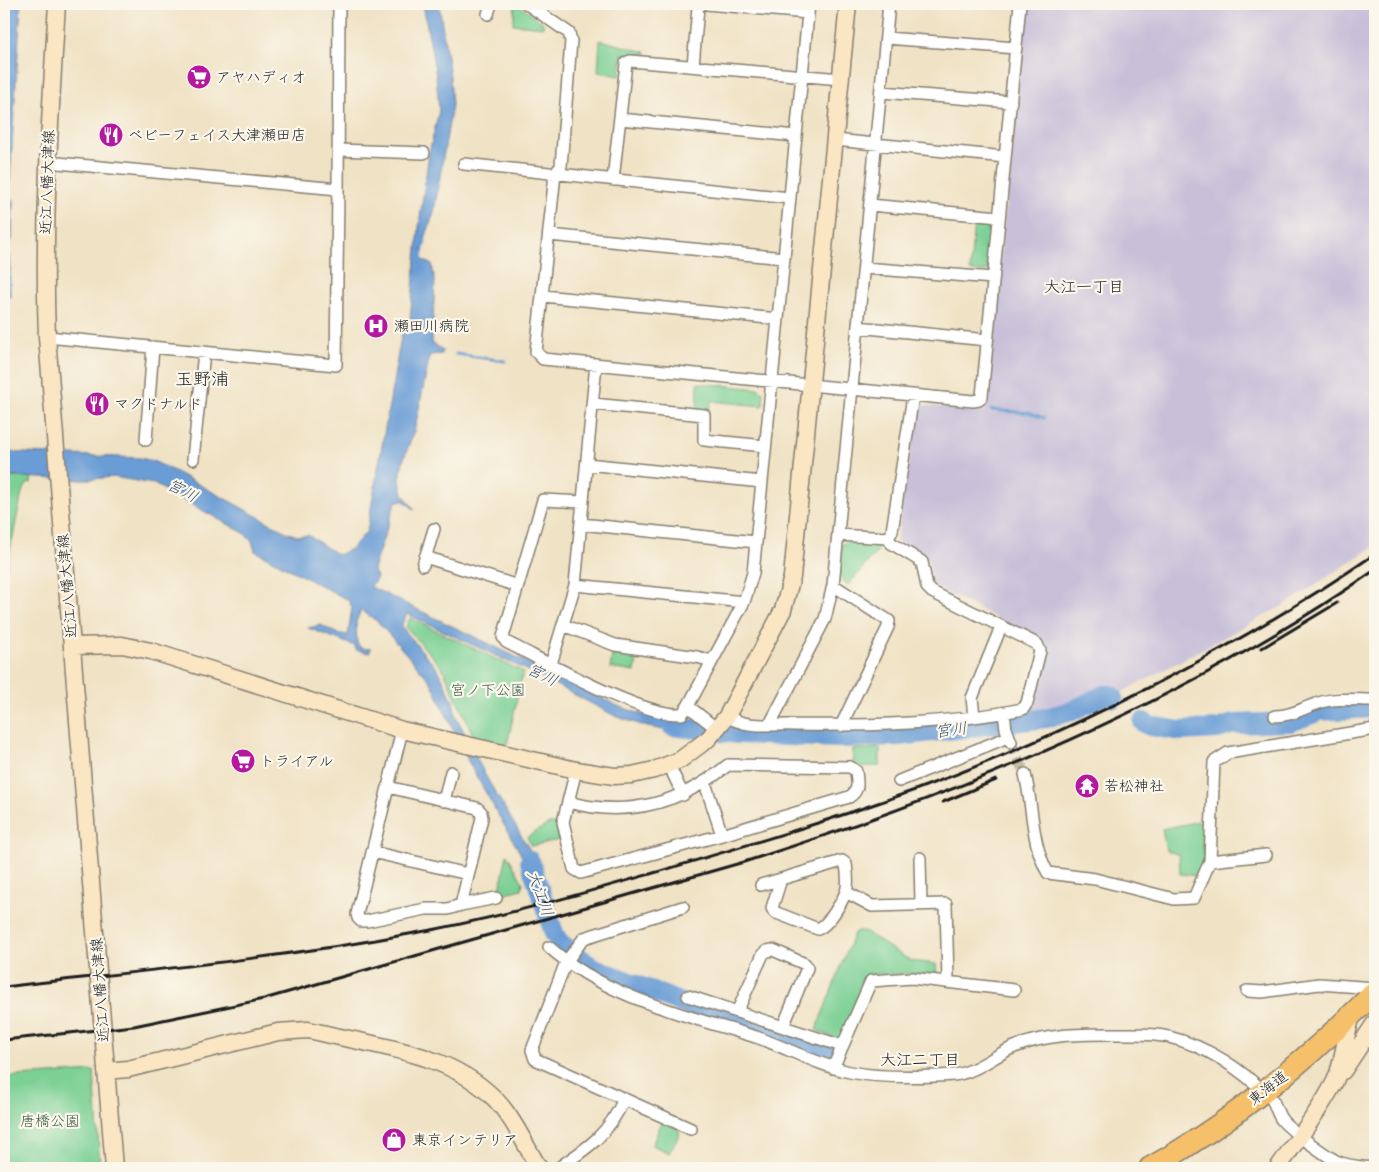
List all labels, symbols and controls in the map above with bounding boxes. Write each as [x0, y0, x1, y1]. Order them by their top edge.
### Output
supermarket icon: アヤハディオ [186, 64, 212, 90]
place label: アヤハディオ [216, 67, 306, 86]
restaurant icon: ベビーフェイス大津瀬田店 [98, 122, 124, 148]
place label: ベビーフェイス大津瀬田店 [128, 125, 306, 144]
street label: 近江八幡大津線 [35, 129, 58, 235]
district label: 大江一丁目 [1044, 276, 1124, 296]
hospital icon: 瀬田川病院 [363, 313, 389, 339]
place label: 瀬田川病院 [394, 316, 469, 335]
district label: 玉野浦 [175, 367, 229, 390]
restaurant icon: マクドナルド [84, 391, 110, 417]
place label: マクドナルド [114, 394, 203, 413]
water label: 宮川 [164, 474, 202, 506]
street label: 近江八幡大津線 [52, 533, 81, 639]
water label: 宮川 [524, 658, 562, 690]
park label: 宮ノ下公園 [450, 680, 526, 699]
water label: 宮川 [934, 717, 968, 741]
supermarket icon: トライアル [230, 748, 256, 774]
place label: トライアル [260, 751, 334, 770]
temple icon: 若松神社 [1074, 773, 1100, 799]
place label: 若松神社 [1104, 776, 1164, 795]
water label: 大江川 [523, 867, 559, 919]
street label: 近江八幡大津線 [86, 937, 113, 1043]
district label: 大江二丁目 [880, 1049, 960, 1069]
street label: 東海道 [1244, 1066, 1291, 1109]
park label: 唐橋公園 [20, 1111, 80, 1130]
shop icon: 東京インテリア [381, 1127, 407, 1153]
place label: 東京インテリア [412, 1130, 518, 1149]

